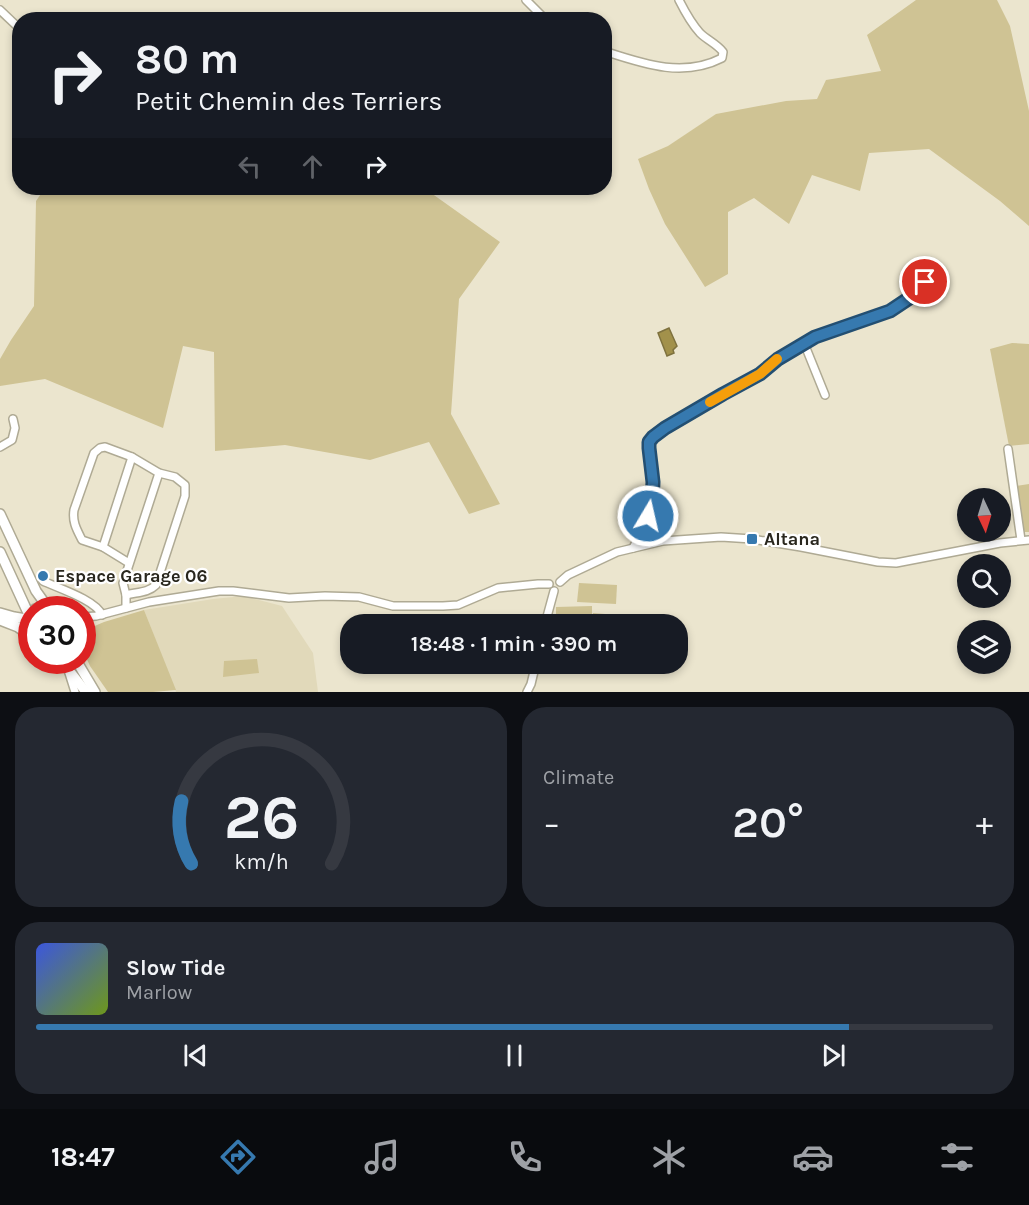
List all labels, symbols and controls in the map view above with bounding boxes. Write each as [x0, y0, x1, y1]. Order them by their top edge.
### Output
text: 80 m [135, 34, 239, 84]
icon: right [36, 36, 114, 114]
text: Petit Chemin des Terriers [135, 85, 443, 117]
icon: left [233, 150, 266, 183]
icon: ahead [296, 150, 329, 183]
icon: right [359, 150, 392, 183]
pin [899, 256, 950, 307]
icon: arrive [908, 265, 941, 298]
position arrow [616, 484, 680, 548]
north arrow [957, 488, 1011, 542]
map controls [957, 488, 1011, 674]
place label: Altana [764, 528, 820, 550]
marker: Altana [745, 532, 759, 546]
button: search [957, 554, 1011, 608]
place label: Espace Garage 06 [55, 565, 207, 587]
marker: Espace Garage 06 [36, 569, 50, 583]
speed limit sign: 30 [18, 596, 96, 674]
button: layers [957, 620, 1011, 674]
text: 18:48 · 1 min · 390 m [411, 631, 617, 657]
text: Climate [543, 766, 614, 789]
text: 26 [223, 781, 299, 854]
text: 20° [732, 796, 804, 848]
text: − [543, 804, 560, 842]
text: + [976, 804, 993, 842]
text: km/h [234, 849, 288, 874]
text: Slow Tide [126, 955, 226, 981]
text: Marlow [126, 981, 192, 1004]
icon: previous [179, 1039, 212, 1072]
icon: pause [498, 1039, 531, 1072]
icon: next [817, 1039, 850, 1072]
icon: directions [217, 1136, 259, 1178]
icon: music [361, 1136, 403, 1178]
icon: phone [504, 1136, 546, 1178]
icon: climate [648, 1136, 690, 1178]
icon: car [792, 1136, 834, 1178]
icon: filters [936, 1136, 978, 1178]
text: 18:47 [51, 1141, 115, 1173]

